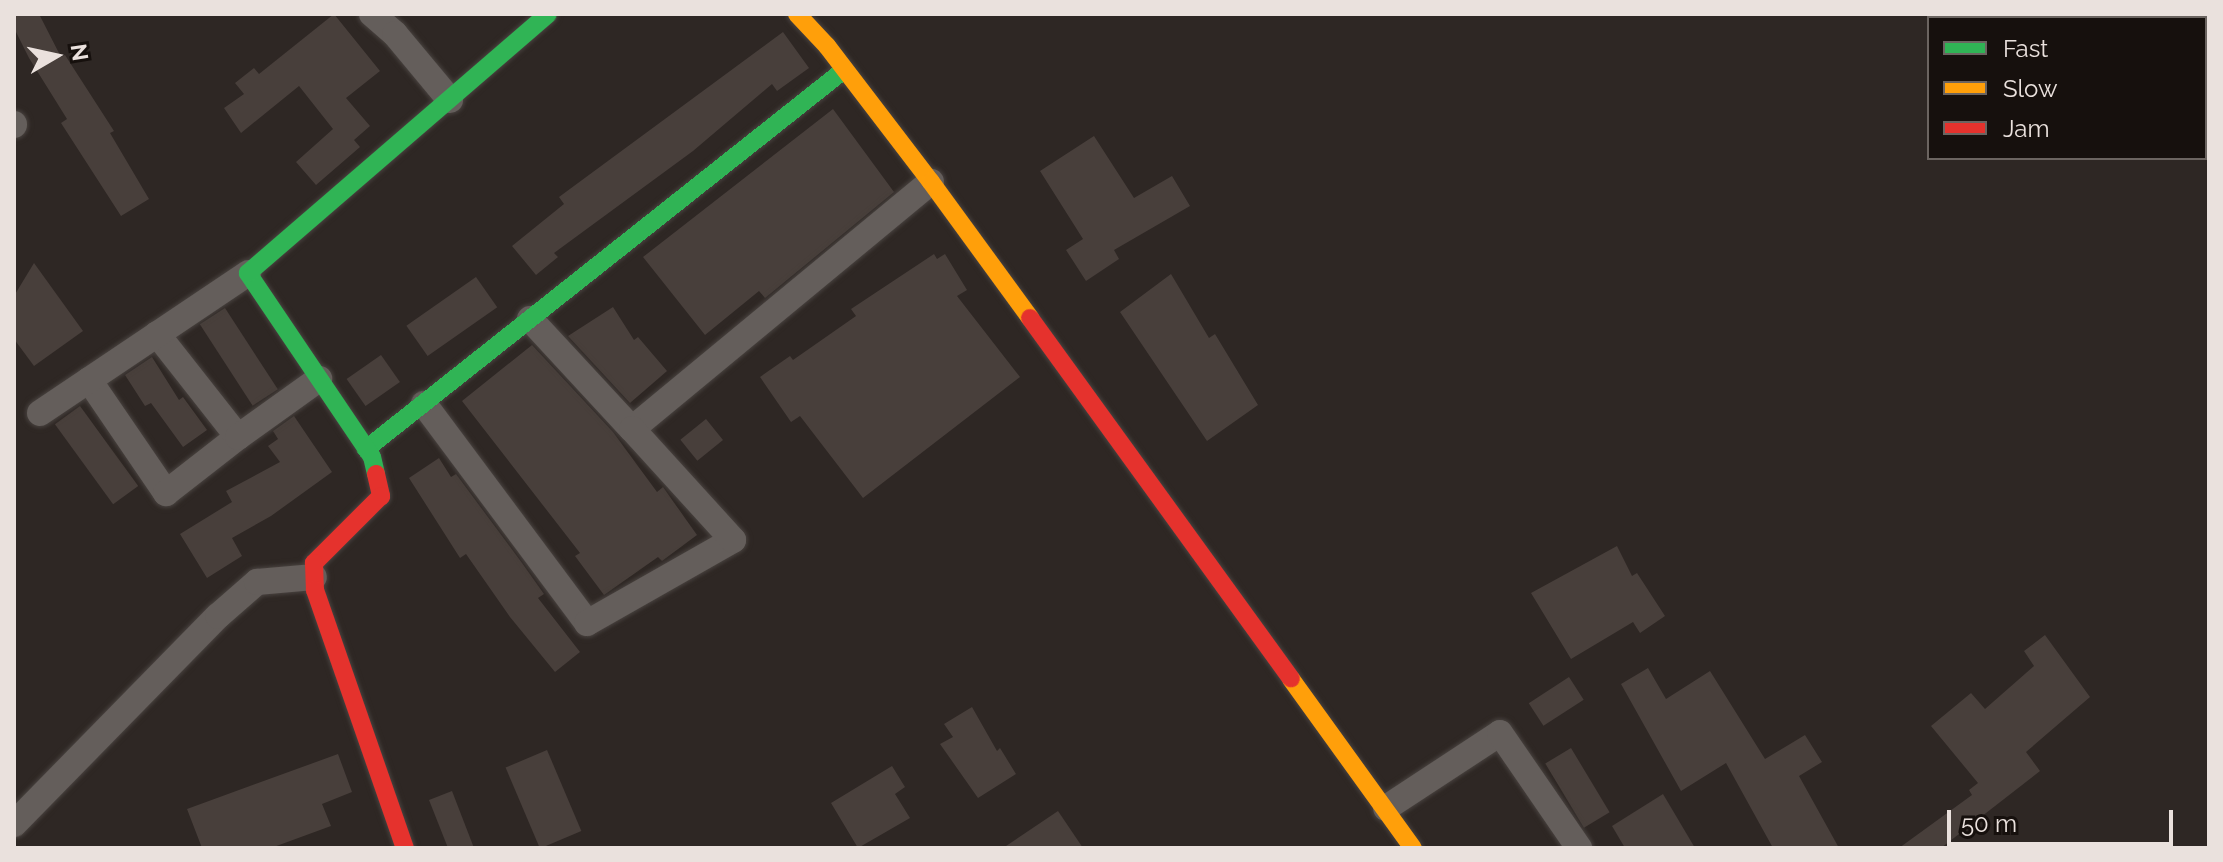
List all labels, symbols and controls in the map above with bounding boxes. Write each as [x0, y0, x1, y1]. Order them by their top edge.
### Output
north arrow [16, 16, 96, 96]
legend [1927, 16, 2207, 160]
text: Fast [2003, 34, 2048, 63]
text: N [66, 42, 94, 63]
text: Slow [2003, 74, 2057, 103]
text: Jam [2003, 114, 2049, 143]
scale bar [1951, 794, 2177, 844]
text: 50 m [1961, 809, 2017, 838]

